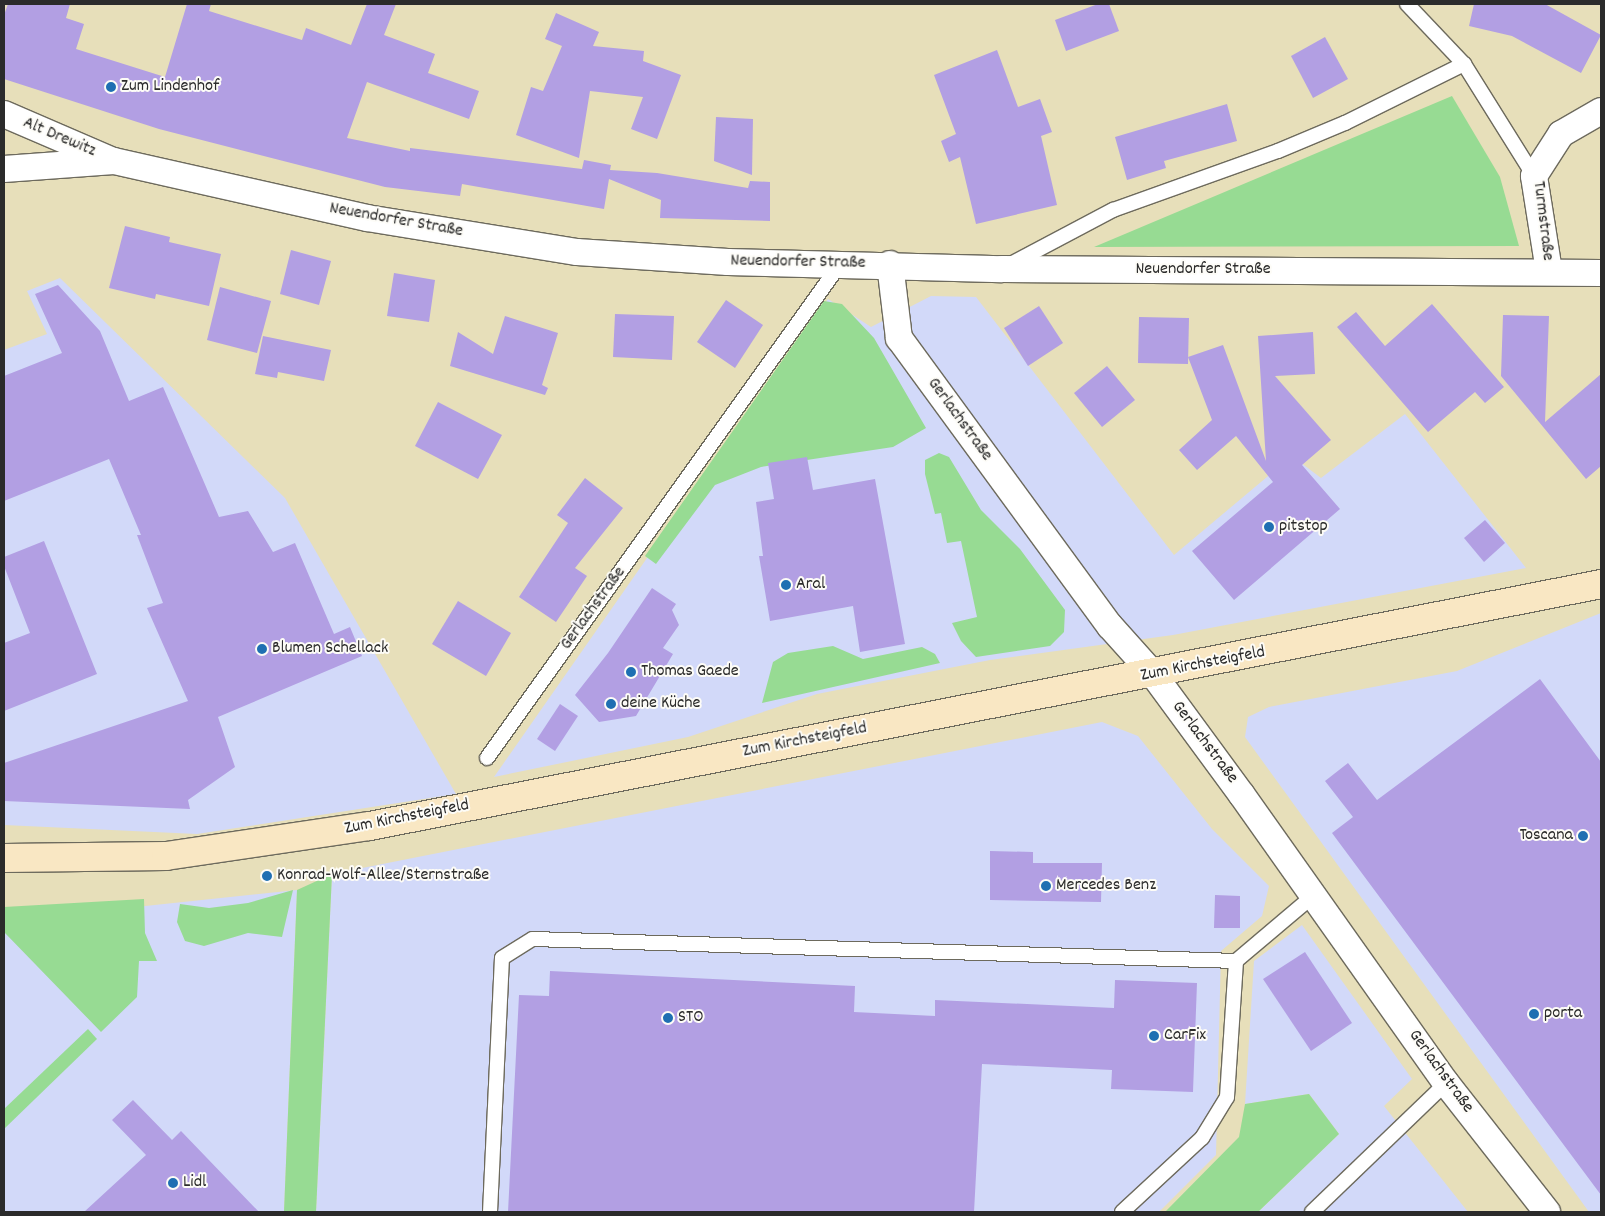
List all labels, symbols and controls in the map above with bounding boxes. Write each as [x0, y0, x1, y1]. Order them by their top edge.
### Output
place label: Zum Lindenhof [121, 76, 219, 98]
marker: Zum Lindenhof [105, 81, 117, 93]
street label: Alt Drewitz [19, 113, 99, 163]
street label: Turmstraße [1526, 180, 1558, 262]
street label: Neuendorfer Straße [328, 199, 464, 243]
street label: Neuendorfer Straße [730, 251, 866, 275]
street label: Neuendorfer Straße [1135, 259, 1271, 281]
street label: Gerlachstraße [922, 374, 996, 466]
place label: pitstop [1279, 516, 1328, 538]
marker: pitstop [1263, 521, 1275, 533]
street label: Gerlachstraße [557, 563, 631, 655]
place label: Aral [796, 574, 825, 596]
marker: Aral [780, 579, 792, 591]
place label: Blumen Schellack [272, 638, 388, 660]
street label: Zum Kirchsteigfeld [1139, 642, 1267, 688]
marker: Blumen Schellack [256, 643, 268, 655]
place label: Thomas Gaede [641, 661, 739, 683]
marker: Thomas Gaede [625, 666, 637, 678]
place label: deine Küche [621, 693, 700, 715]
street label: Gerlachstraße [1166, 697, 1242, 789]
marker: deine Küche [605, 698, 617, 710]
street label: Zum Kirchsteigfeld [741, 718, 869, 764]
street label: Zum Kirchsteigfeld [343, 795, 471, 841]
place label: Toscana [1519, 825, 1573, 847]
marker: Toscana [1577, 830, 1589, 842]
place label: Konrad-Wolf-Allee/Sternstraße [277, 865, 489, 887]
marker: Konrad-Wolf-Allee/Sternstraße [261, 870, 273, 882]
place label: Mercedes Benz [1056, 875, 1156, 897]
marker: Mercedes Benz [1040, 880, 1052, 892]
place label: porta [1544, 1003, 1582, 1025]
place label: STO [678, 1007, 703, 1029]
marker: porta [1528, 1008, 1540, 1020]
marker: STO [662, 1012, 674, 1024]
place label: CarFix [1164, 1025, 1206, 1047]
street label: Gerlachstraße [1403, 1026, 1477, 1118]
marker: CarFix [1148, 1030, 1160, 1042]
place label: Lidl [183, 1172, 206, 1194]
marker: Lidl [167, 1177, 179, 1189]

